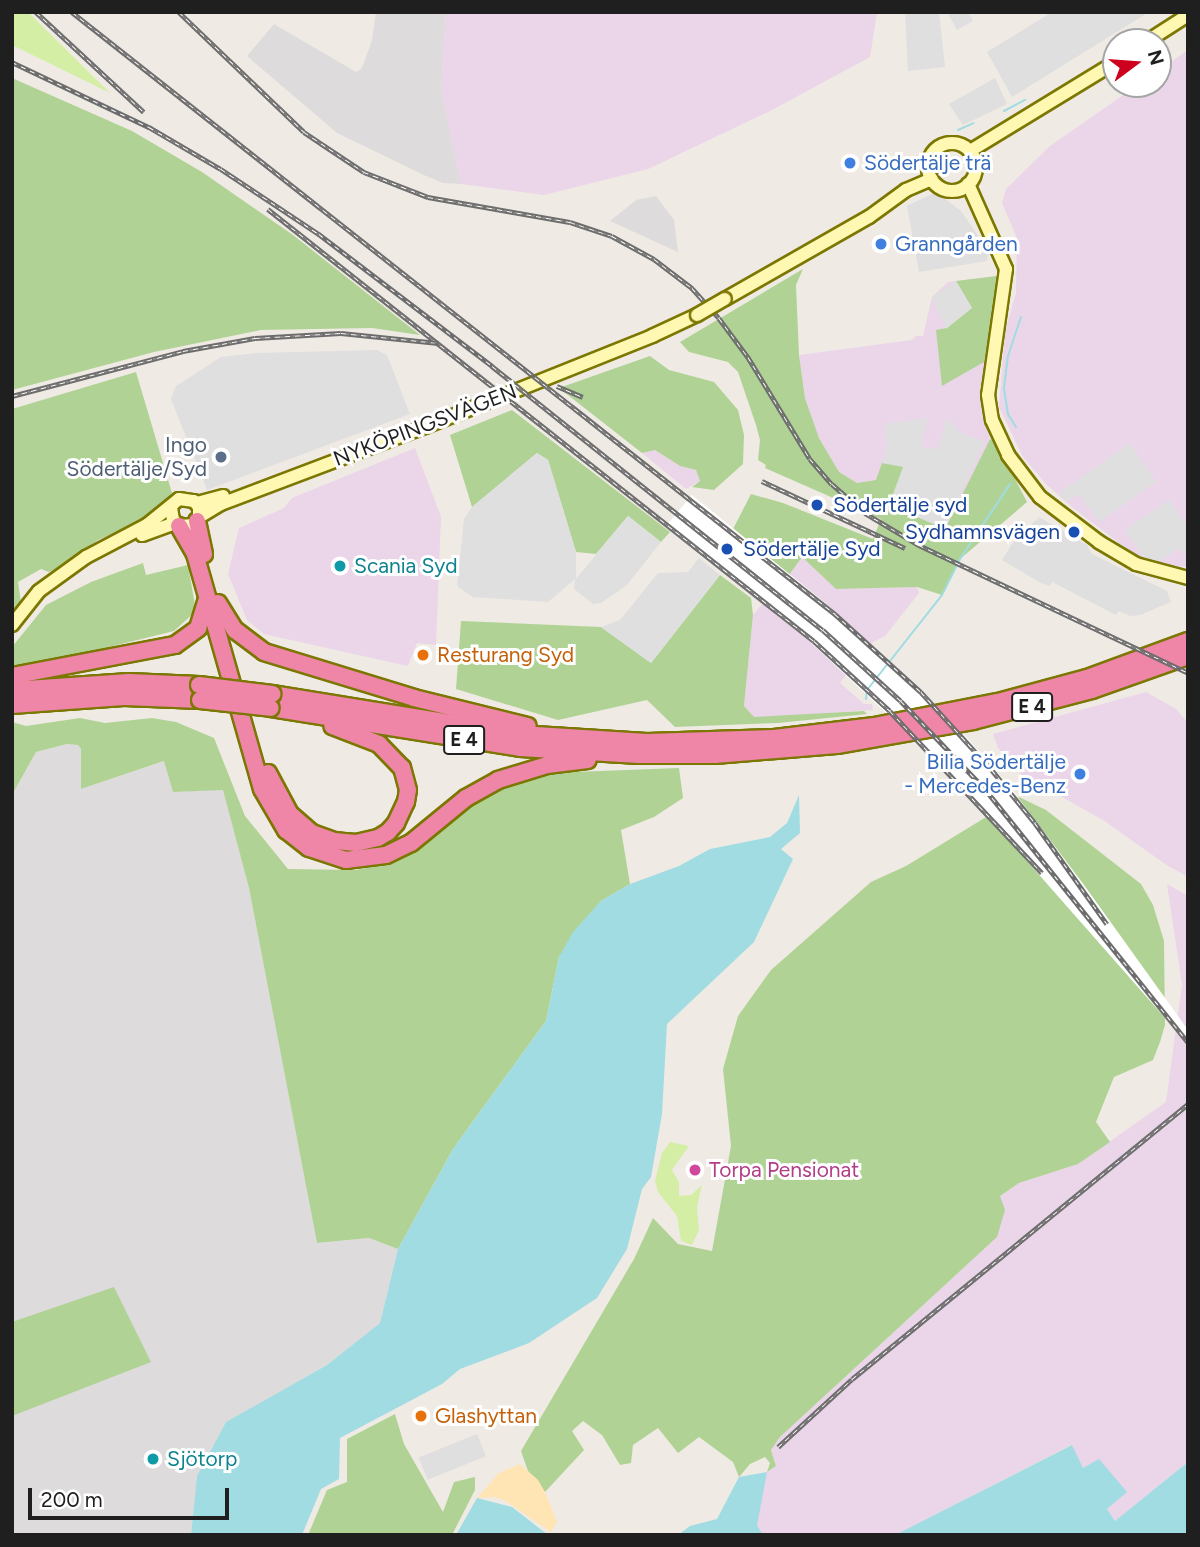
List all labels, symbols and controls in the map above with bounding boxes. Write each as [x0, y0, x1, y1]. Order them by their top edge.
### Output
north arrow [1102, 28, 1172, 98]
text: N [1143, 47, 1169, 68]
place label: Södertälje trä [864, 150, 991, 176]
marker: Södertälje trä [842, 155, 858, 171]
place label: Granngården [895, 231, 1018, 257]
marker: Granngården [873, 236, 889, 252]
street label: NYKÖPINGSVÄGEN [330, 378, 520, 472]
place label: Ingo Södertälje/Syd [67, 432, 207, 482]
marker: Ingo Södertälje/Syd [213, 449, 229, 465]
place label: Södertälje syd [833, 492, 967, 518]
marker: Södertälje syd [807, 495, 827, 515]
place label: Sydhamnsvägen [905, 519, 1060, 545]
marker: Sydhamnsvägen [1066, 524, 1082, 540]
place label: Södertälje Syd [743, 536, 880, 562]
marker: Södertälje Syd [717, 539, 737, 559]
place label: Scania Syd [354, 553, 457, 579]
marker: Scania Syd [332, 558, 348, 574]
place label: Resturang Syd [437, 642, 574, 668]
marker: Resturang Syd [415, 647, 431, 663]
road number: E 4 [1011, 692, 1053, 722]
road number: E 4 [443, 724, 485, 755]
place label: Bilia Södertälje - Mercedes-Benz [904, 749, 1066, 799]
marker: Bilia Södertälje - Mercedes-Benz [1072, 766, 1088, 782]
place label: Torpa Pensionat [709, 1157, 859, 1183]
marker: Torpa Pensionat [687, 1162, 703, 1178]
place label: Glashyttan [435, 1403, 537, 1429]
marker: Glashyttan [413, 1408, 429, 1424]
place label: Sjötorp [167, 1446, 237, 1472]
marker: Sjötorp [145, 1451, 161, 1467]
scale bar [32, 1474, 233, 1518]
text: 200 m [41, 1487, 103, 1512]

